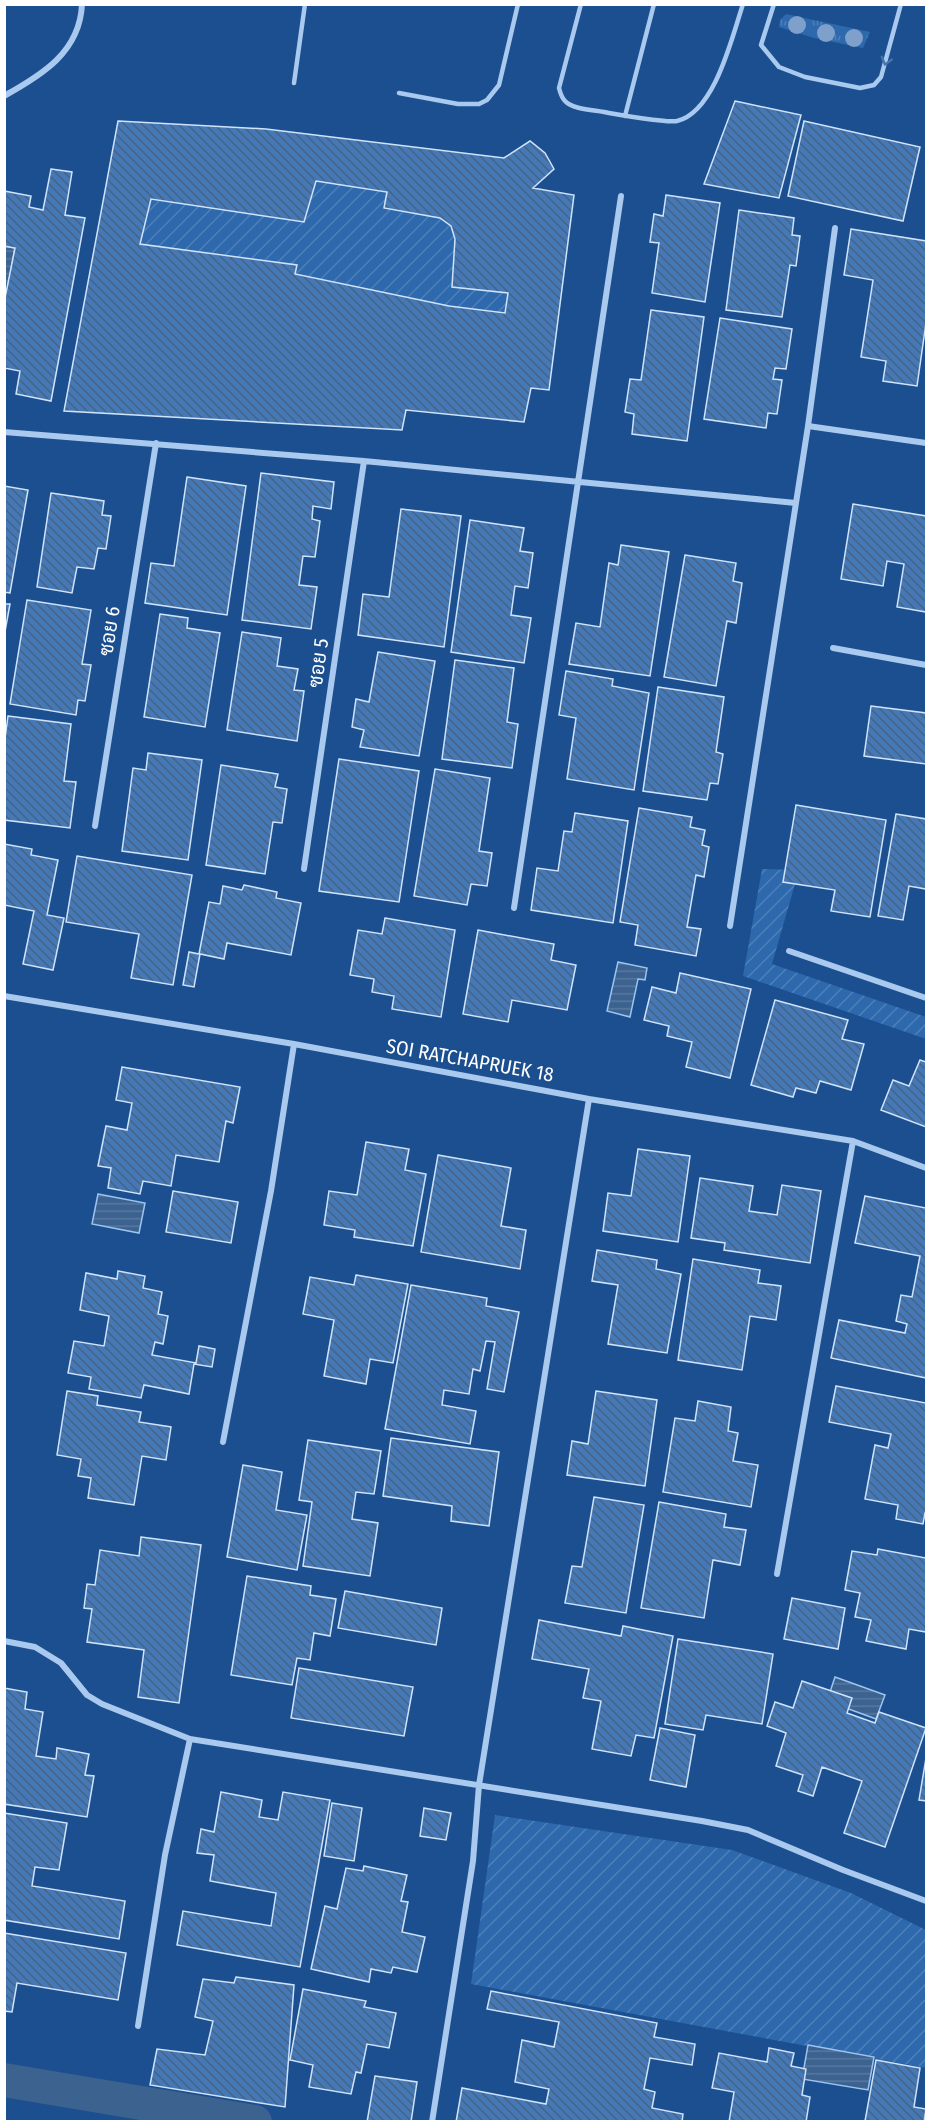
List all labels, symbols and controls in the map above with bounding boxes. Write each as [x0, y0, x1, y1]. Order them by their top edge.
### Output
one-way arrow [880, 56, 893, 66]
street label: ซอย 6 [93, 604, 125, 658]
street label: ซอย 5 [303, 637, 333, 689]
street label: SOI RATCHAPRUEK 18 [384, 1033, 556, 1087]

